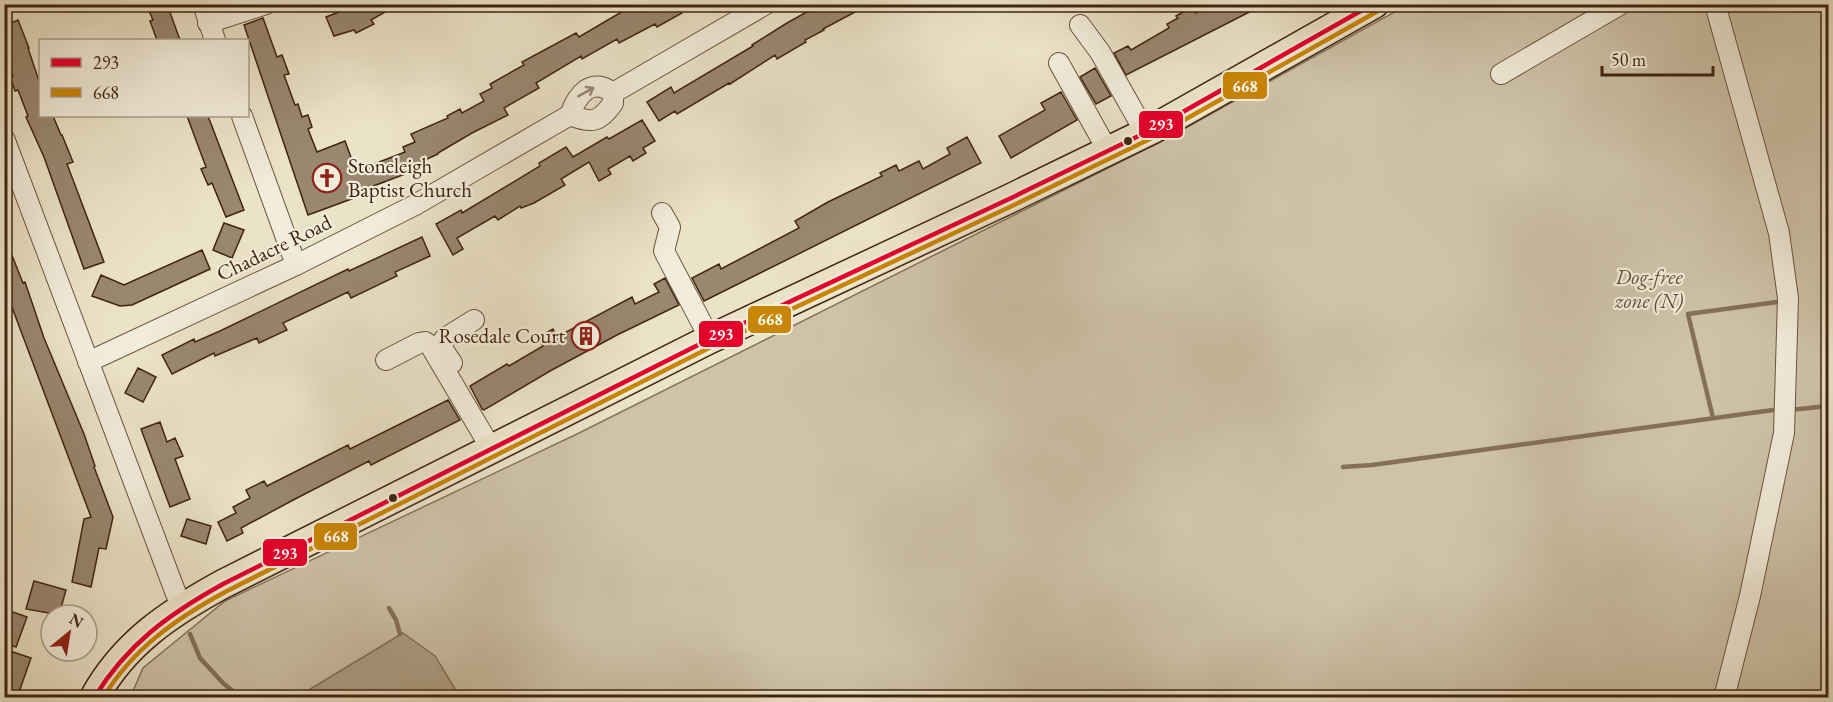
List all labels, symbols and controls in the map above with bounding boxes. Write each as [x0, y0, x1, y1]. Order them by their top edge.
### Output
legend [39, 39, 249, 117]
scale bar [1602, 39, 1713, 77]
text: 50 m [1611, 48, 1646, 71]
text: 293 [93, 51, 119, 74]
line badge: 668 [1222, 71, 1268, 100]
text: 668 [1232, 76, 1258, 97]
text: 668 [93, 81, 119, 104]
one-way arrow [578, 86, 595, 98]
line badge: 293 [1138, 110, 1184, 139]
text: 293 [1148, 114, 1174, 135]
unlabelled marker [1122, 135, 1134, 147]
place label: Stoneleigh Baptist Church [348, 152, 472, 203]
church icon: Stoneleigh Baptist Church [311, 162, 343, 194]
street label: Chadacre Road [212, 208, 336, 287]
park label: Dog-free zone (N) [1614, 263, 1684, 314]
line badge: 668 [747, 305, 792, 334]
text: 668 [757, 309, 783, 330]
building icon: Rosedale Court [570, 320, 602, 352]
line badge: 293 [698, 320, 744, 348]
place label: Rosedale Court [438, 322, 565, 349]
text: 293 [708, 324, 734, 345]
unlabelled marker [387, 492, 399, 504]
line badge: 668 [313, 522, 358, 551]
text: 668 [323, 526, 349, 547]
line badge: 293 [262, 538, 308, 567]
text: 293 [272, 543, 298, 564]
north arrow [39, 603, 99, 663]
text: N [65, 608, 87, 633]

